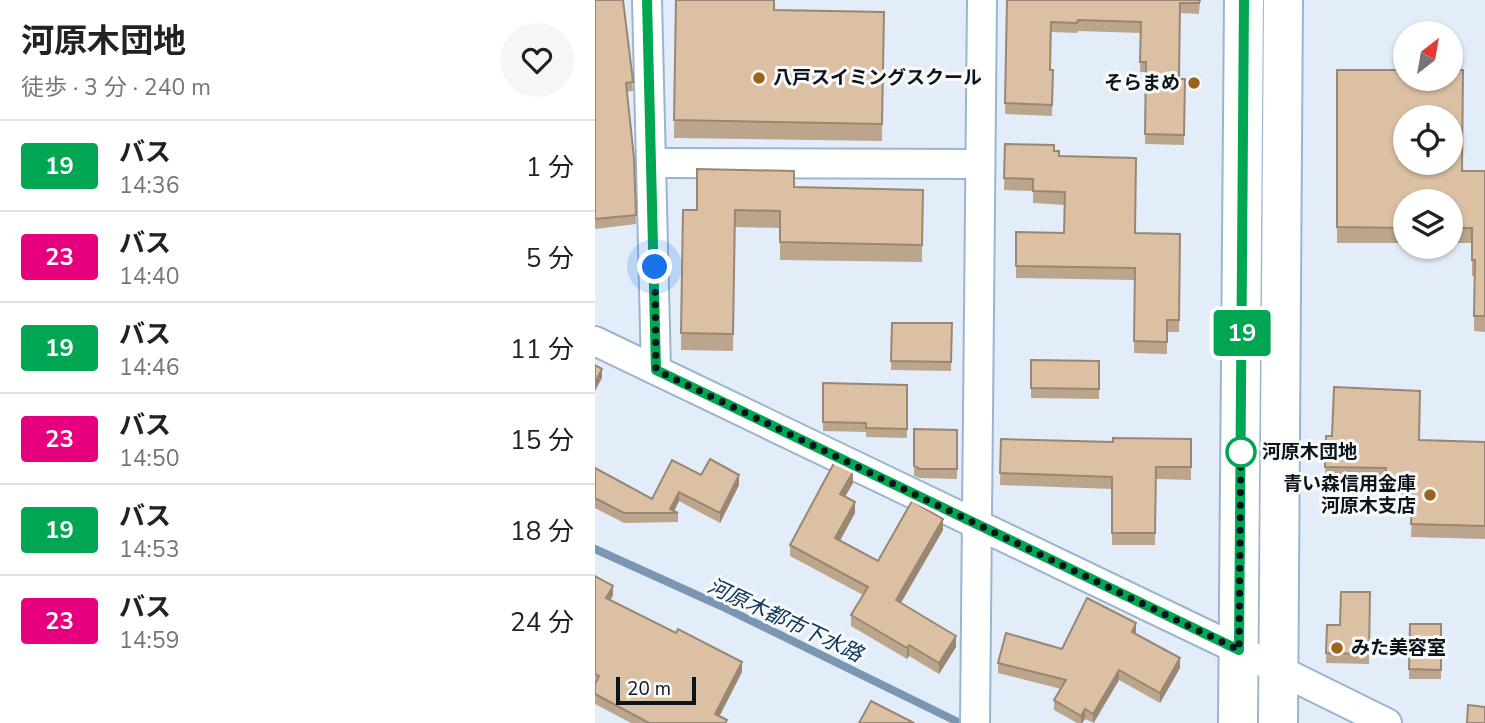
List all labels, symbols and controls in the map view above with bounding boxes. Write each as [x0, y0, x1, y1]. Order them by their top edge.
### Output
text: 河原木団地 [21, 19, 186, 64]
north arrow [1393, 21, 1463, 91]
map controls [1393, 21, 1463, 259]
button: heart [500, 23, 574, 97]
place label: 八戸スイミングスクール [773, 65, 982, 91]
marker: 八戸スイミングスクール [751, 70, 767, 86]
place label: そらまめ [1104, 70, 1180, 96]
text: 徒歩 · 3 分 · 240 m [21, 72, 211, 103]
marker: そらまめ [1186, 75, 1202, 91]
button: locate [1393, 105, 1463, 175]
text: バス [119, 135, 171, 170]
text: 19 [45, 150, 74, 182]
text: 1 分 [526, 150, 574, 185]
text: 14:36 [119, 170, 179, 201]
button: layers [1393, 189, 1463, 259]
text: バス [119, 226, 171, 261]
text: 23 [45, 241, 74, 273]
text: 5 分 [526, 241, 574, 276]
your location [637, 249, 672, 284]
text: 14:40 [119, 261, 179, 292]
line badge: 19 [1211, 310, 1273, 356]
text: バス [119, 317, 171, 352]
text: 19 [1228, 317, 1256, 349]
text: 19 [45, 332, 74, 364]
text: 11 分 [510, 332, 574, 367]
text: 14:46 [119, 352, 179, 383]
text: バス [119, 408, 171, 443]
text: 23 [45, 423, 74, 455]
text: 15 分 [510, 423, 574, 458]
marker: 河原木団地 [1226, 437, 1256, 467]
place label: 河原木団地 [1262, 439, 1357, 465]
text: 14:50 [119, 443, 179, 474]
place label: 青い森信用金庫 河原木支店 [1283, 471, 1416, 519]
marker: 青い森信用金庫 河原木支店 [1422, 487, 1438, 503]
text: バス [119, 499, 171, 534]
text: 19 [45, 514, 74, 546]
text: 18 分 [510, 514, 574, 549]
text: 14:53 [119, 534, 179, 565]
water label: 河原木都市下水路 [703, 572, 869, 669]
text: バス [119, 590, 171, 625]
text: 23 [45, 605, 74, 637]
text: 24 分 [510, 605, 574, 640]
text: 14:59 [119, 625, 179, 656]
place label: みた美容室 [1351, 635, 1446, 661]
marker: みた美容室 [1329, 640, 1345, 656]
scale bar [616, 674, 697, 706]
text: 20 m [627, 676, 671, 702]

